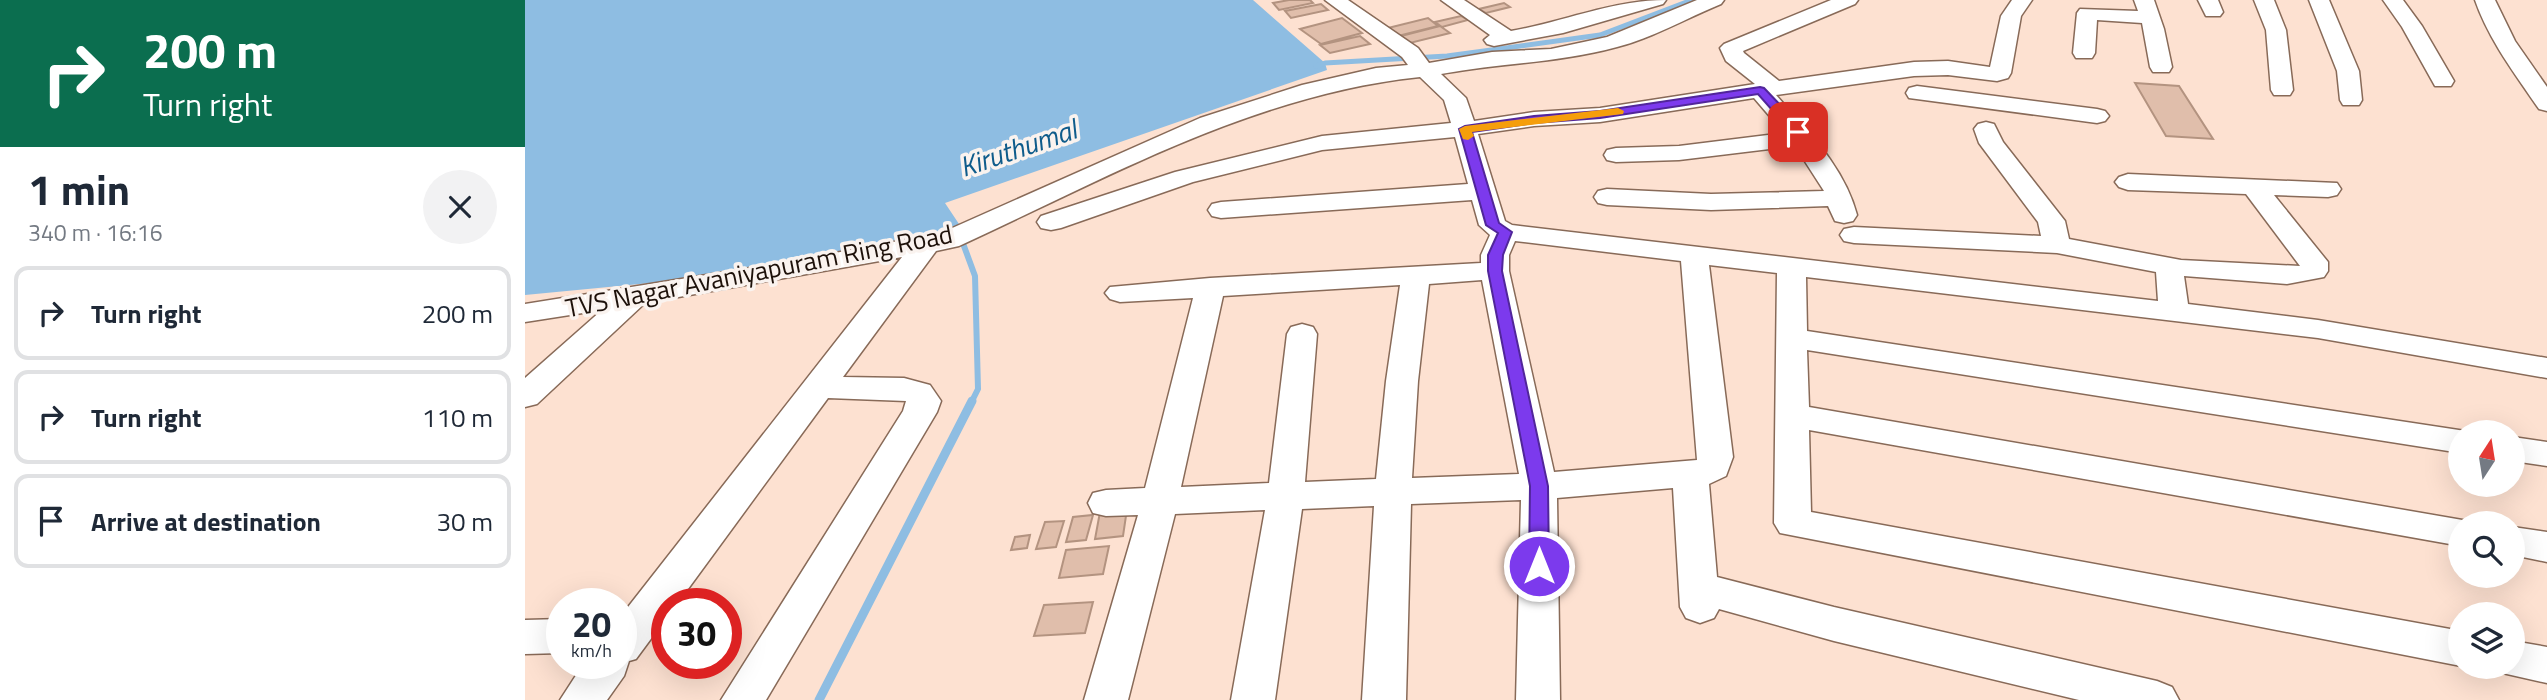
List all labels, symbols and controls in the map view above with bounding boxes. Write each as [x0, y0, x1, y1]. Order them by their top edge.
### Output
text: 200 m [143, 12, 277, 87]
icon: right [28, 28, 119, 119]
text: Turn right [143, 80, 272, 128]
pin [1768, 102, 1828, 162]
water label: Kiruthumal [953, 106, 1085, 188]
icon: arrive [1779, 113, 1817, 151]
text: 1 min [28, 157, 130, 221]
button: close [423, 170, 497, 244]
street label: TVS Nagar Avaniyapuram Ring Road [562, 214, 956, 327]
text: 340 m · 16:16 [28, 215, 163, 250]
icon: right [32, 294, 70, 332]
text: Turn right [91, 294, 202, 333]
text: 200 m [422, 294, 493, 333]
icon: right [32, 398, 70, 436]
text: Turn right [91, 398, 202, 437]
text: 110 m [422, 398, 493, 437]
north arrow [2448, 420, 2525, 497]
map controls [2448, 420, 2525, 679]
icon: arrive [32, 502, 70, 540]
text: Arrive at destination [91, 502, 321, 541]
text: 30 m [436, 502, 493, 541]
button: search [2448, 511, 2525, 588]
position arrow [1502, 529, 1576, 603]
speed limit sign: 30 [651, 588, 742, 679]
text: 20 [572, 597, 611, 651]
button: layers [2448, 602, 2525, 679]
text: km/h [571, 637, 612, 664]

